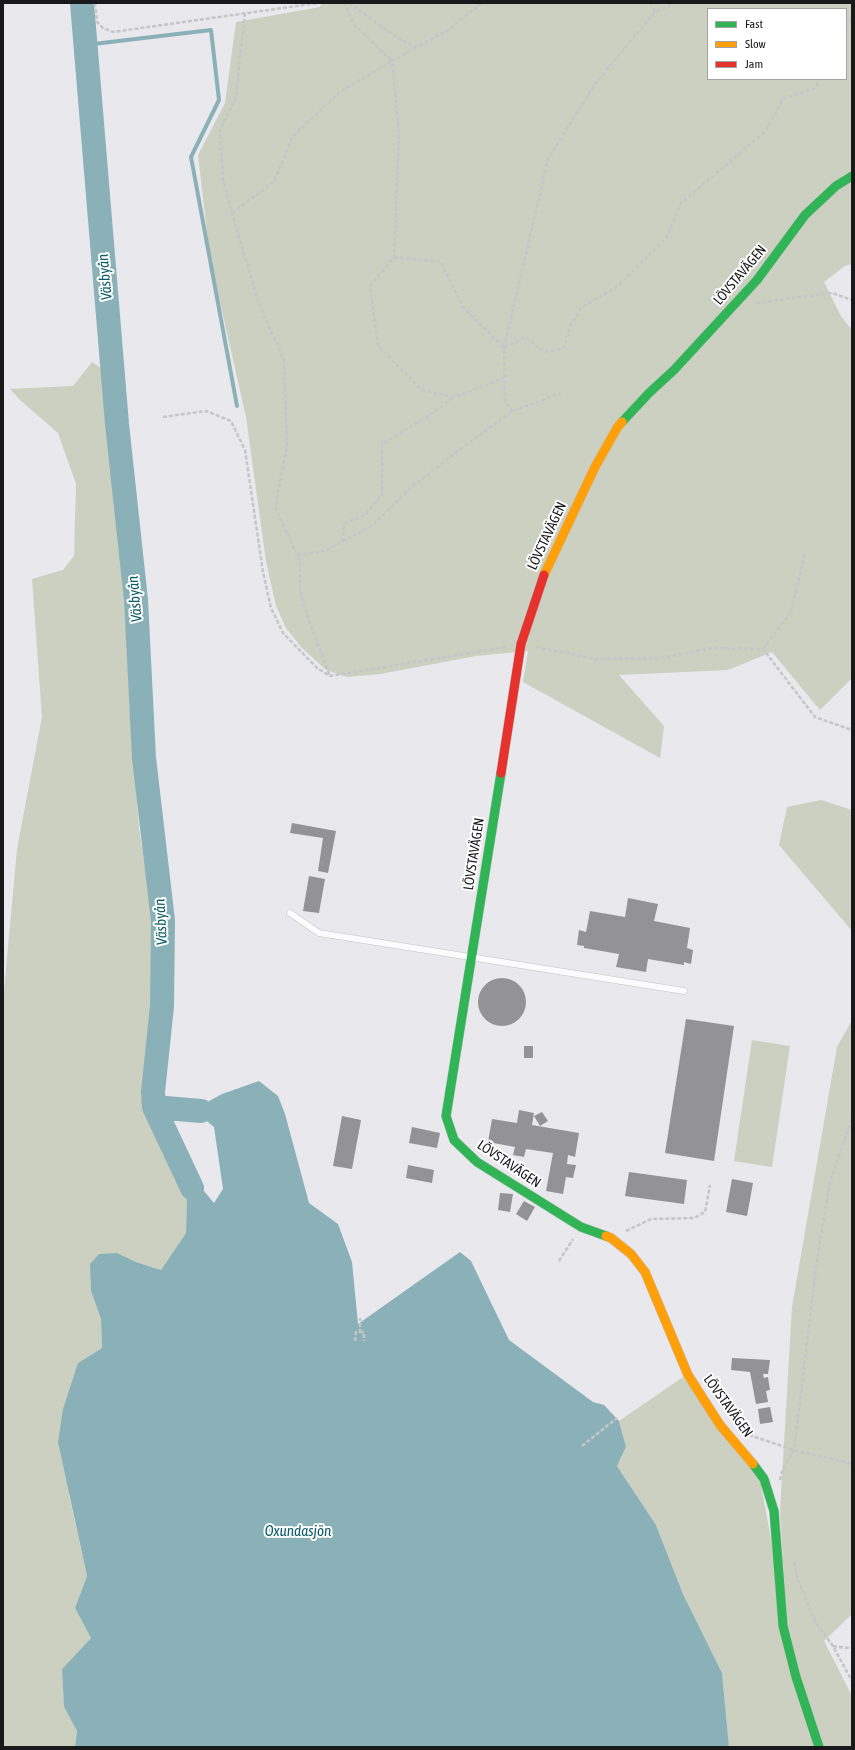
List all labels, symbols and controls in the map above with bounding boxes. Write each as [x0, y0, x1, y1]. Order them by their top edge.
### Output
legend [707, 8, 847, 80]
text: Fast [745, 17, 763, 31]
text: Slow [745, 37, 766, 51]
text: Jam [745, 57, 763, 71]
street label: LÖVSTAVÄGEN [710, 242, 770, 308]
water label: Väsbyån [94, 253, 116, 301]
street label: LÖVSTAVÄGEN [524, 499, 570, 573]
water label: Väsbyån [124, 575, 146, 623]
street label: LÖVSTAVÄGEN [460, 817, 488, 891]
water label: Väsbyån [151, 898, 171, 946]
street label: LÖVSTAVÄGEN [474, 1137, 544, 1191]
street label: LÖVSTAVÄGEN [700, 1371, 756, 1441]
water label: Oxundasjön [265, 1522, 331, 1540]

